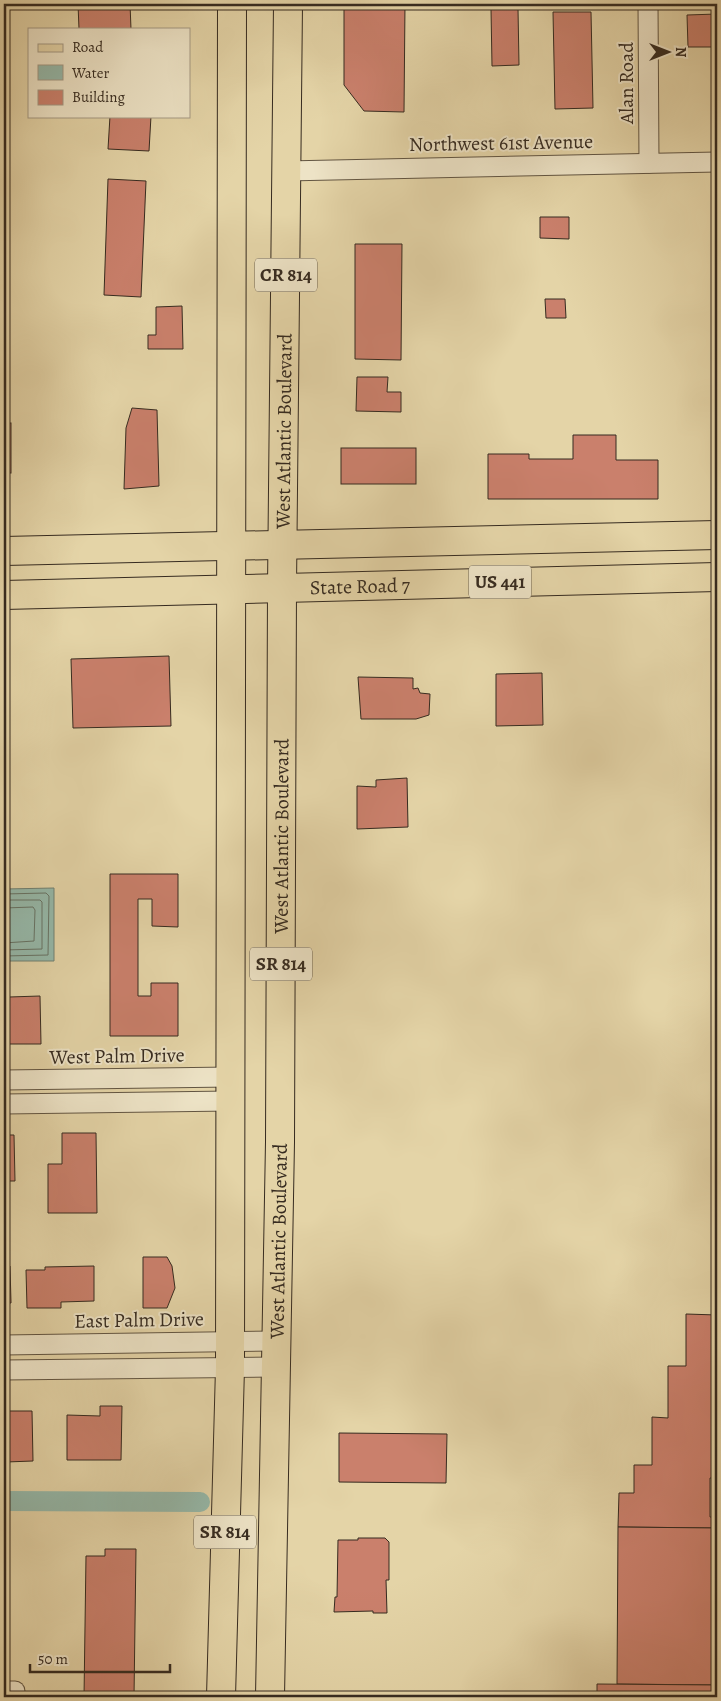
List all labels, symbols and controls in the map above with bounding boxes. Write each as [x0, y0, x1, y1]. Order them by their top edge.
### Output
legend [28, 28, 190, 118]
north arrow [644, 28, 694, 78]
text: Road [72, 37, 104, 57]
street label: Alan Road [613, 42, 640, 125]
text: N [671, 47, 690, 57]
text: Water [71, 63, 109, 83]
text: Building [72, 87, 125, 107]
street label: Northwest 61st Avenue [409, 128, 593, 158]
road number: CR 814 [255, 258, 317, 292]
street label: West Atlantic Boulevard [269, 333, 298, 530]
road number: US 441 [469, 566, 531, 598]
street label: State Road 7 [309, 571, 411, 601]
street label: West Atlantic Boulevard [267, 738, 295, 935]
road number: SR 814 [250, 948, 312, 981]
street label: West Palm Drive [48, 1041, 185, 1071]
street label: West Atlantic Boulevard [263, 1143, 293, 1340]
street label: East Palm Drive [74, 1305, 204, 1335]
road number: SR 814 [194, 1515, 256, 1548]
scale bar [30, 1641, 170, 1673]
text: 50 m [38, 1649, 68, 1669]

